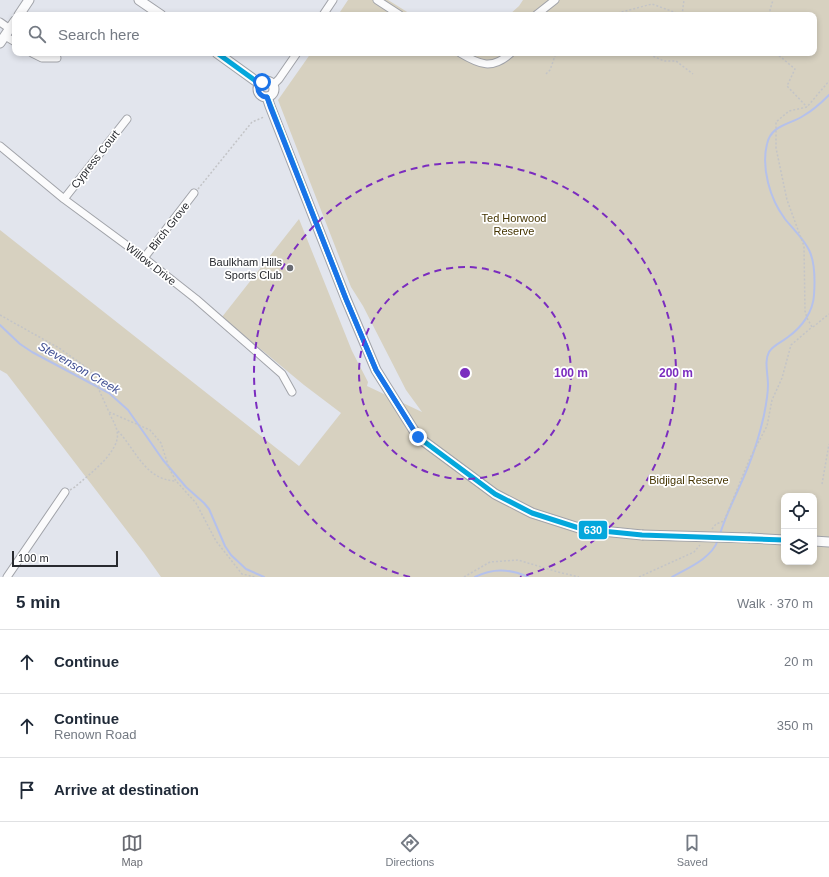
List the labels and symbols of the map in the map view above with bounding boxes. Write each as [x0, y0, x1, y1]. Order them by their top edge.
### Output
route start [253, 73, 271, 91]
street label: Cypress Court [69, 128, 121, 190]
street label: Birch Grove [146, 199, 192, 253]
park label: Ted Horwood Reserve [482, 212, 546, 237]
street label: Willow Drive [123, 241, 179, 287]
place label: Baulkham Hills Sports Club [209, 256, 282, 281]
marker: Baulkham Hills Sports Club [285, 263, 295, 273]
water label: Stevenson Creek [36, 339, 123, 398]
centre of rings [458, 366, 472, 380]
text: 100 m [554, 366, 588, 380]
text: 200 m [659, 366, 693, 380]
route end [409, 428, 427, 446]
park label: Bidjigal Reserve [649, 474, 729, 486]
line badge: 630 [578, 520, 608, 540]
text: 630 [584, 524, 602, 536]
scale bar [12, 549, 118, 568]

